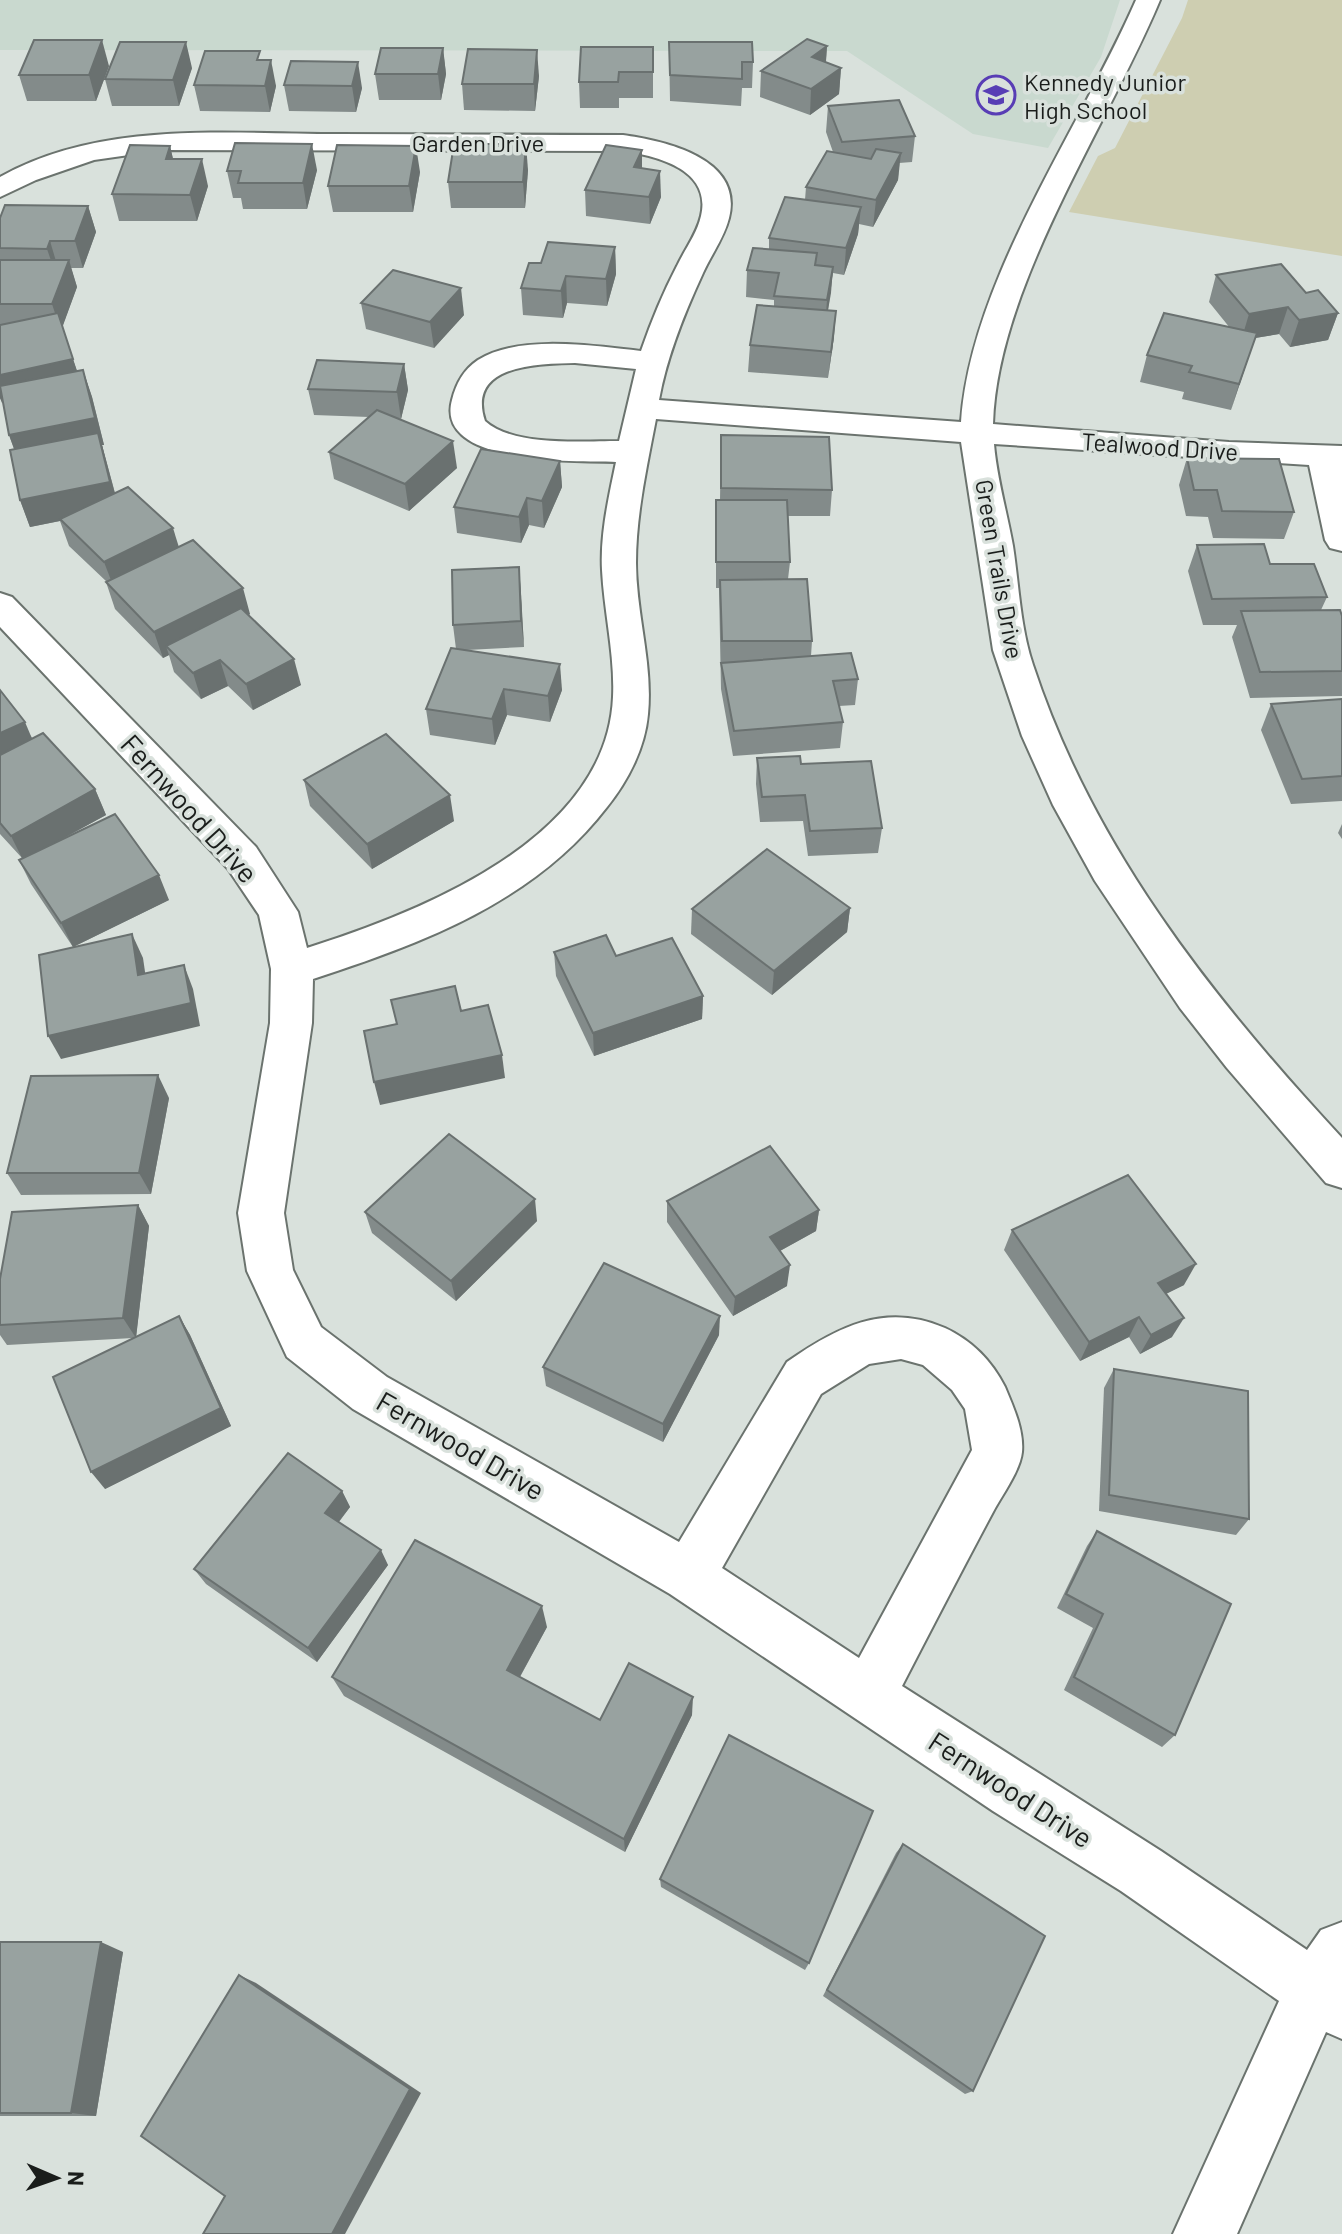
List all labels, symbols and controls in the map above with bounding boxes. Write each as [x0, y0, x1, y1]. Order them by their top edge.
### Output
place label: Kennedy Junior High School [1024, 67, 1186, 124]
school or university icon: Kennedy Junior High School [975, 74, 1017, 116]
street label: Garden Drive [412, 128, 544, 157]
street label: Tealwood Drive [1081, 426, 1239, 466]
street label: Green Trails Drive [970, 477, 1030, 661]
street label: Fernwood Drive [114, 727, 266, 889]
street label: Fernwood Drive [371, 1383, 551, 1507]
street label: Fernwood Drive [923, 1723, 1099, 1855]
north arrow [16, 2138, 96, 2218]
text: N [64, 2171, 90, 2187]

